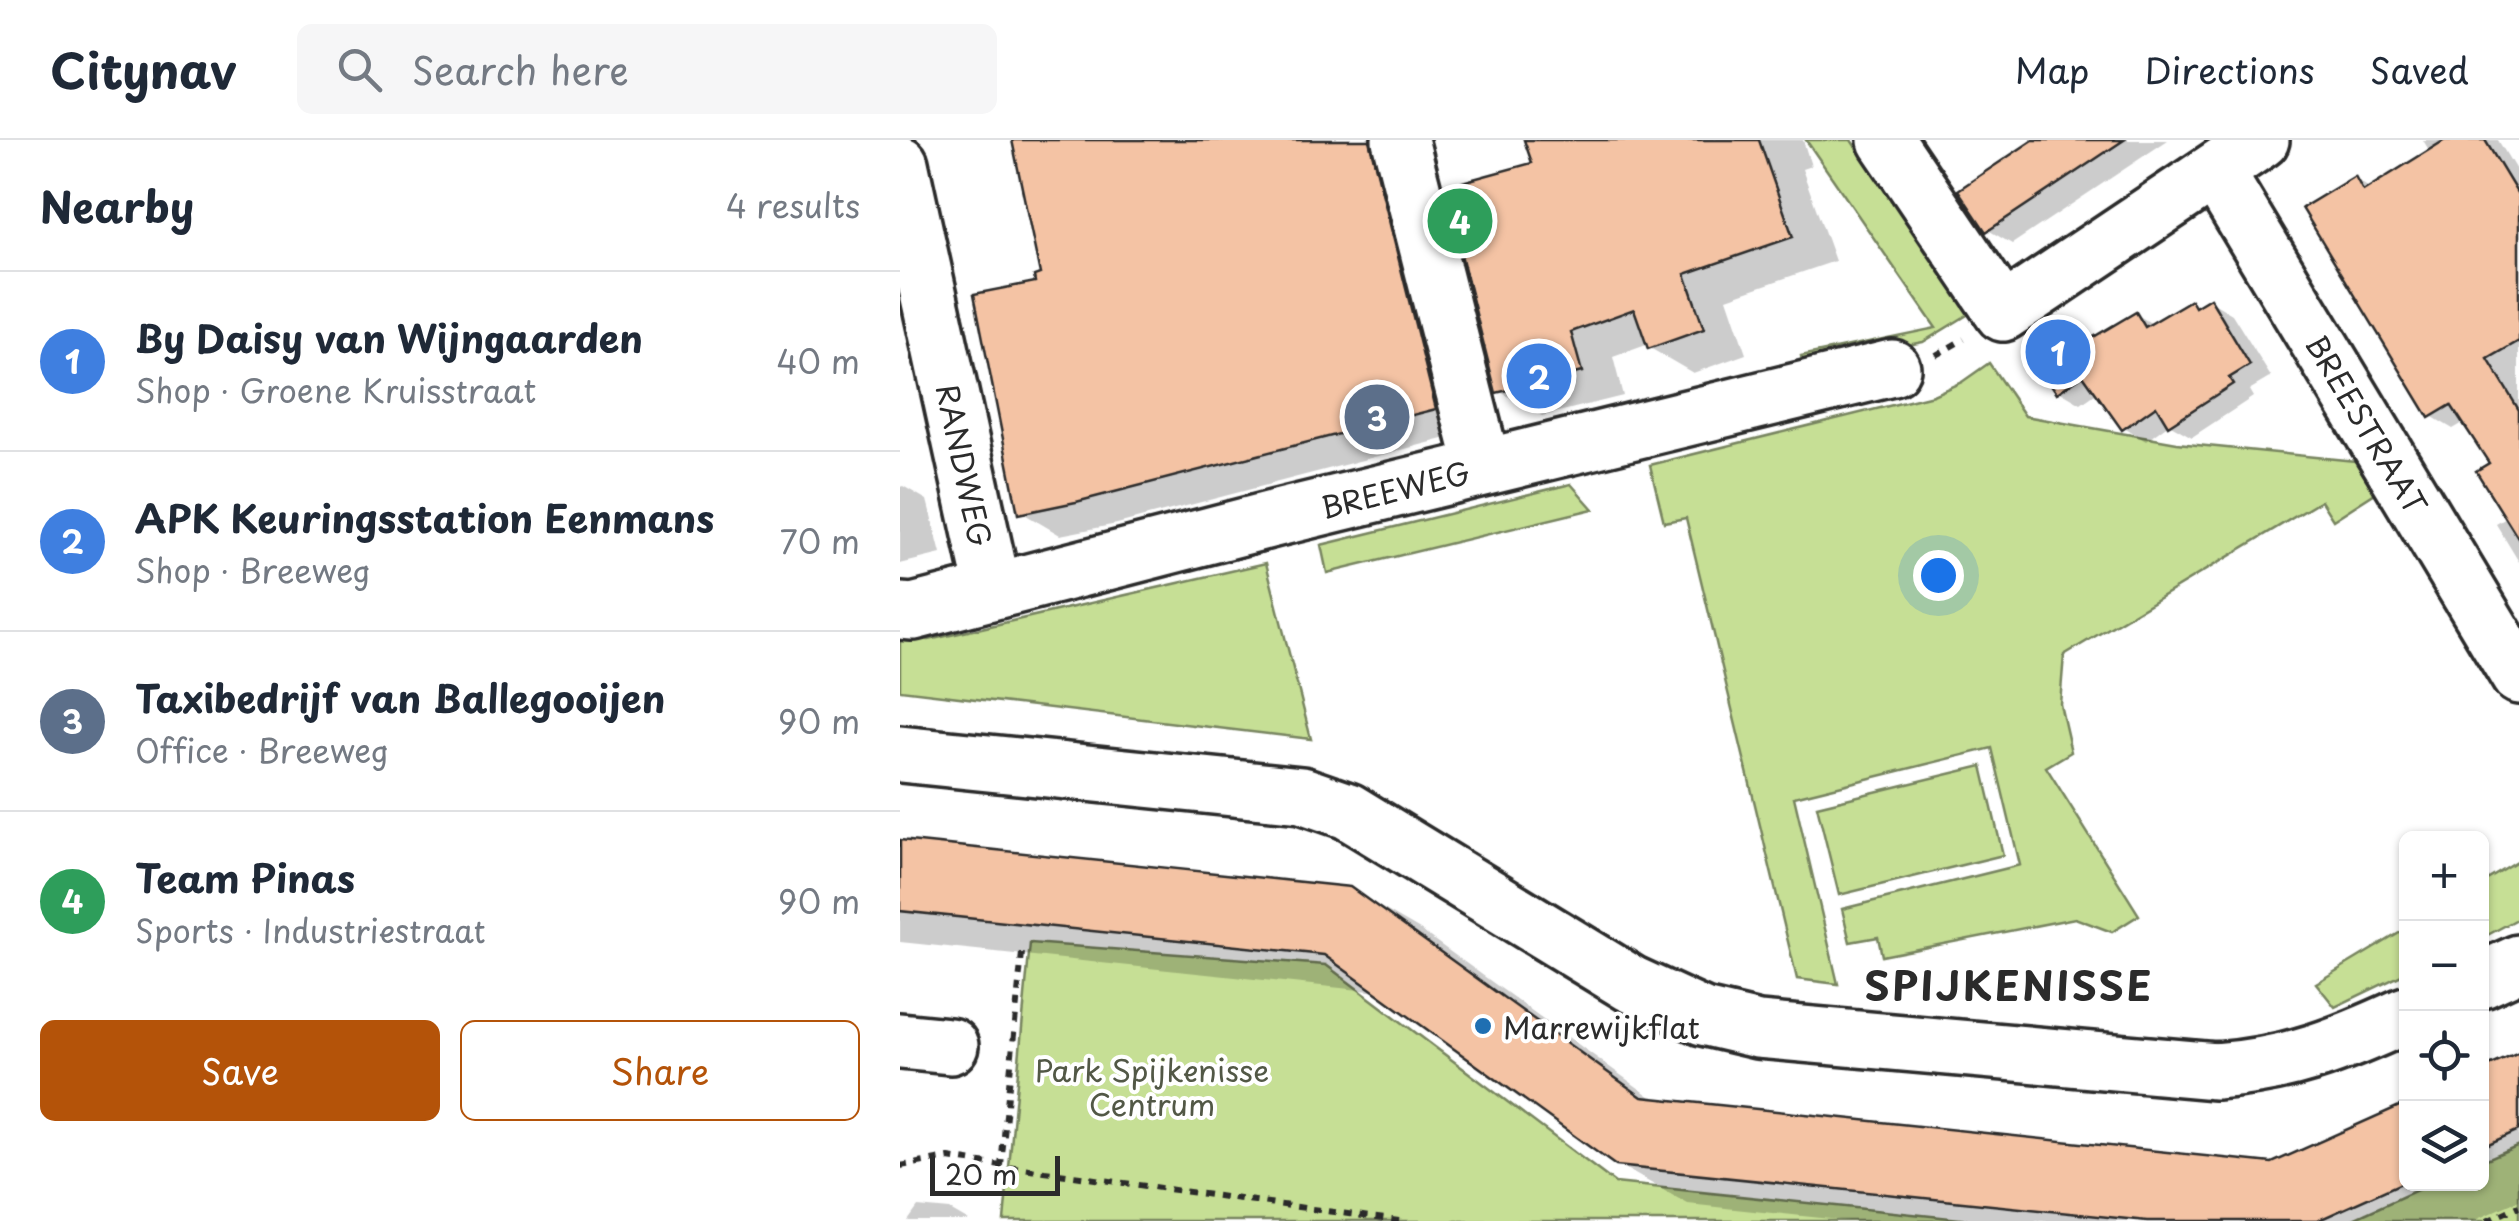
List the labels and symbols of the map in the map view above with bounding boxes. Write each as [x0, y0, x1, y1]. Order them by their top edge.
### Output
pin: 4 [1428, 184, 1492, 258]
pin: 1 [2026, 314, 2090, 390]
street label: BREESTRAAT [2296, 326, 2439, 523]
pin: 2 [1506, 338, 1572, 414]
street label: RANDWEG [926, 380, 1004, 550]
pin: 3 [1344, 380, 1410, 454]
street label: BREEWEG [1316, 449, 1474, 529]
your location [1913, 550, 1964, 601]
district label: SPIJKENISSE [1864, 954, 2154, 1015]
place label: Marrewijkflat [1503, 1004, 1700, 1049]
marker: Marrewijkflat [1472, 1015, 1494, 1037]
park label: Park Spijkenisse Centrum [1035, 1047, 1269, 1126]
scale bar [930, 1151, 1060, 1196]

